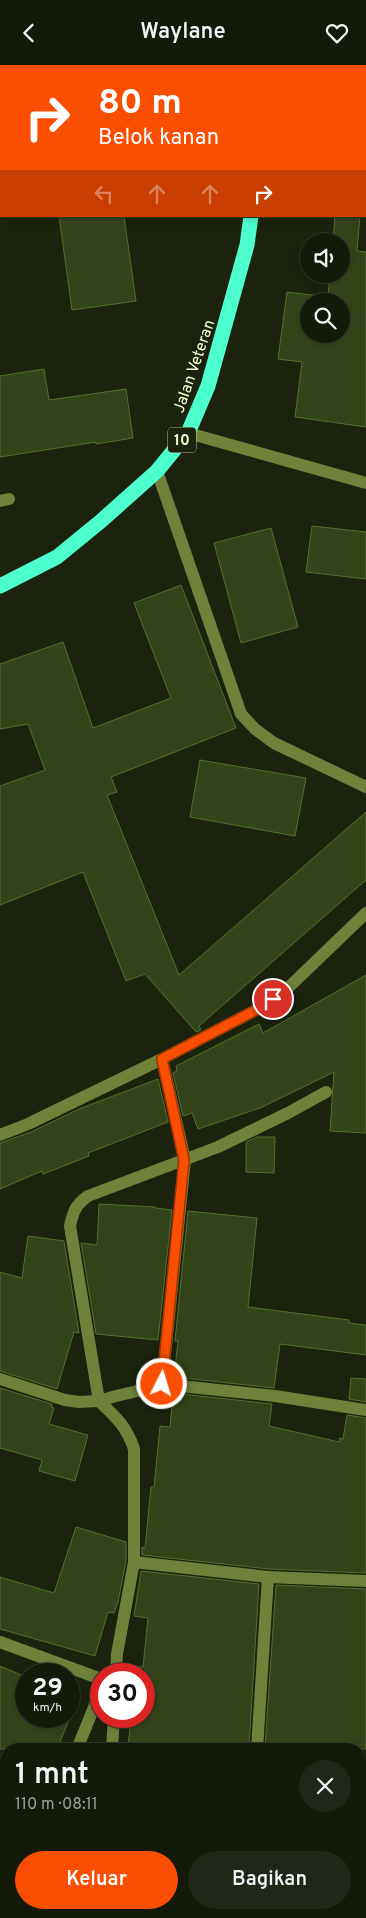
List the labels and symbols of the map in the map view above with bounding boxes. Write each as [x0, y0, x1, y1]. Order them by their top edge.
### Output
street label: Jalan Veteran [170, 317, 220, 416]
road number: 10 [168, 427, 196, 453]
pin [252, 978, 294, 1020]
position arrow [135, 1357, 187, 1409]
speed limit sign: 30 [90, 1663, 155, 1728]

